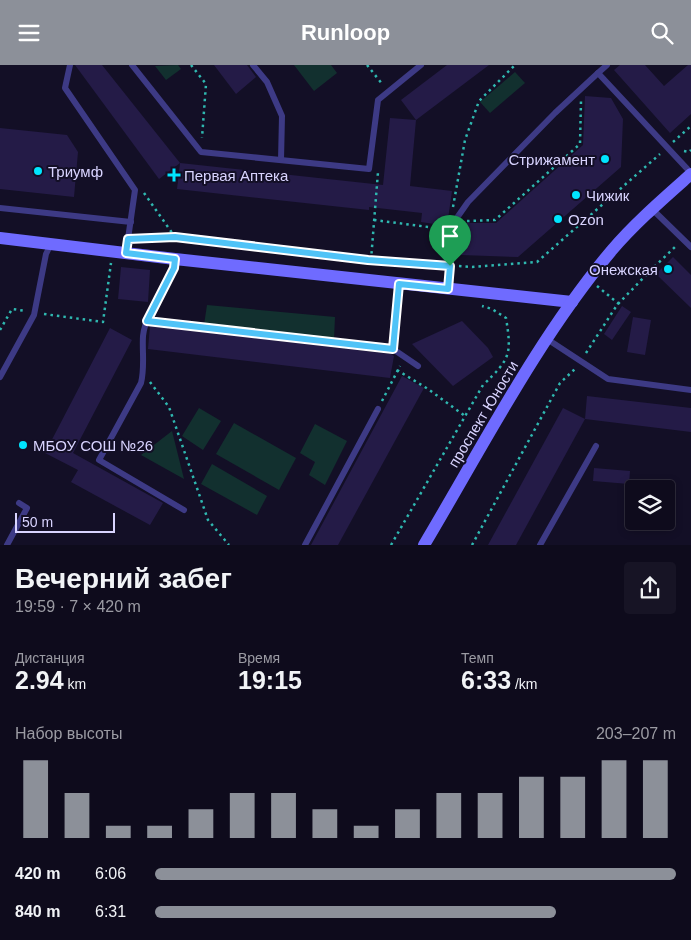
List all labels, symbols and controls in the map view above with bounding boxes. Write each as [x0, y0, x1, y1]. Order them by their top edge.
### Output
icon: menu [15, 19, 43, 47]
icon: search [648, 19, 676, 47]
text: Runloop [301, 20, 390, 45]
place label: Стрижамент [508, 151, 595, 168]
marker: Стрижамент [599, 153, 611, 165]
place label: Триумф [48, 163, 103, 180]
marker: Триумф [32, 165, 44, 177]
place label: Первая Аптека [184, 167, 289, 184]
marker: Первая Аптека [168, 169, 180, 181]
place label: Чижик [586, 187, 630, 204]
marker: Чижик [570, 189, 582, 201]
place label: Ozon [568, 211, 604, 228]
marker: Ozon [552, 213, 564, 225]
pin [429, 215, 471, 266]
icon: arrive [436, 222, 464, 250]
place label: Онежская [589, 261, 658, 278]
marker: Онежская [662, 263, 674, 275]
street label: проспект Юности [445, 358, 521, 470]
place label: МБОУ СОШ №26 [33, 437, 153, 454]
marker: МБОУ СОШ №26 [17, 439, 29, 451]
map controls [625, 480, 675, 530]
button: layers [625, 480, 675, 530]
scale bar [15, 510, 115, 533]
text: 50 m [22, 514, 53, 530]
button: share [624, 562, 676, 614]
text: Вечерний забег [15, 563, 232, 594]
text: 19:59 · 7 × 420 m [15, 598, 141, 615]
text: Дистанция [15, 650, 85, 666]
text: Время [238, 650, 280, 666]
text: Темп [461, 650, 494, 666]
text: 2.94 [15, 666, 64, 694]
text: 19:15 [238, 666, 302, 694]
text: 6:33 [461, 666, 511, 694]
text: km [64, 676, 86, 692]
text: /km [511, 676, 538, 692]
text: Набор высоты [15, 725, 122, 742]
text: 203–207 m [596, 725, 676, 742]
text: 420 m [15, 865, 60, 882]
text: 6:06 [95, 865, 126, 882]
text: 840 m [15, 903, 60, 920]
text: 6:31 [95, 903, 126, 920]

